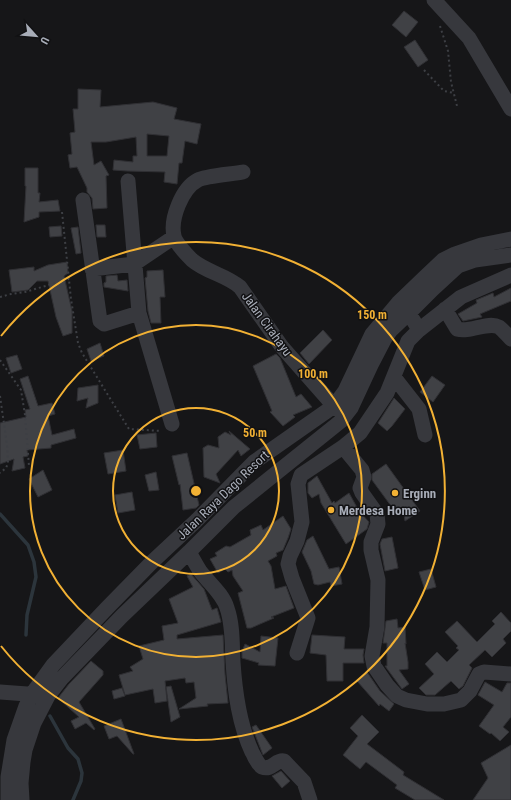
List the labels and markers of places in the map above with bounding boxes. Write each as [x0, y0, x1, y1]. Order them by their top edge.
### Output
centre of rings [189, 484, 203, 498]
place label: Erginn [403, 486, 436, 501]
marker: Erginn [390, 488, 400, 498]
place label: Merdesa Home [339, 503, 417, 518]
marker: Merdesa Home [326, 505, 336, 515]

